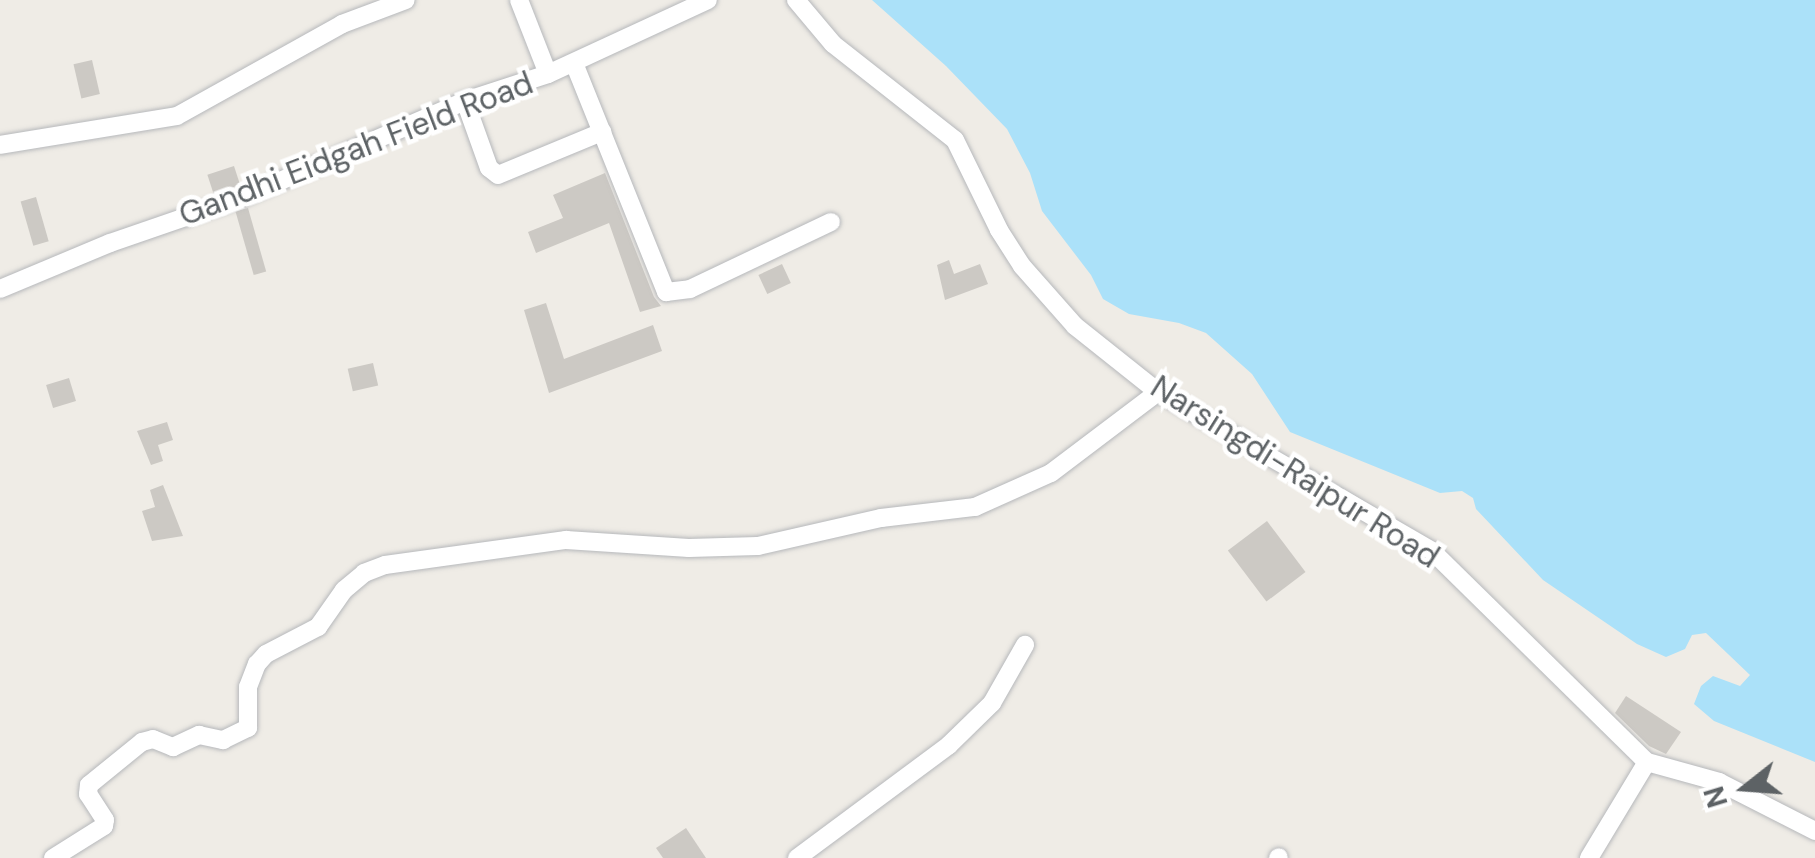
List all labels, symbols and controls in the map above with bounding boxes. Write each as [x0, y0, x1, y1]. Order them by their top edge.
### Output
street label: Gandhi Eidgah Field Road [174, 64, 538, 234]
street label: Narsingdi-Raipur Road [1144, 368, 1446, 576]
north arrow [1695, 738, 1795, 838]
text: N [1695, 782, 1737, 812]

